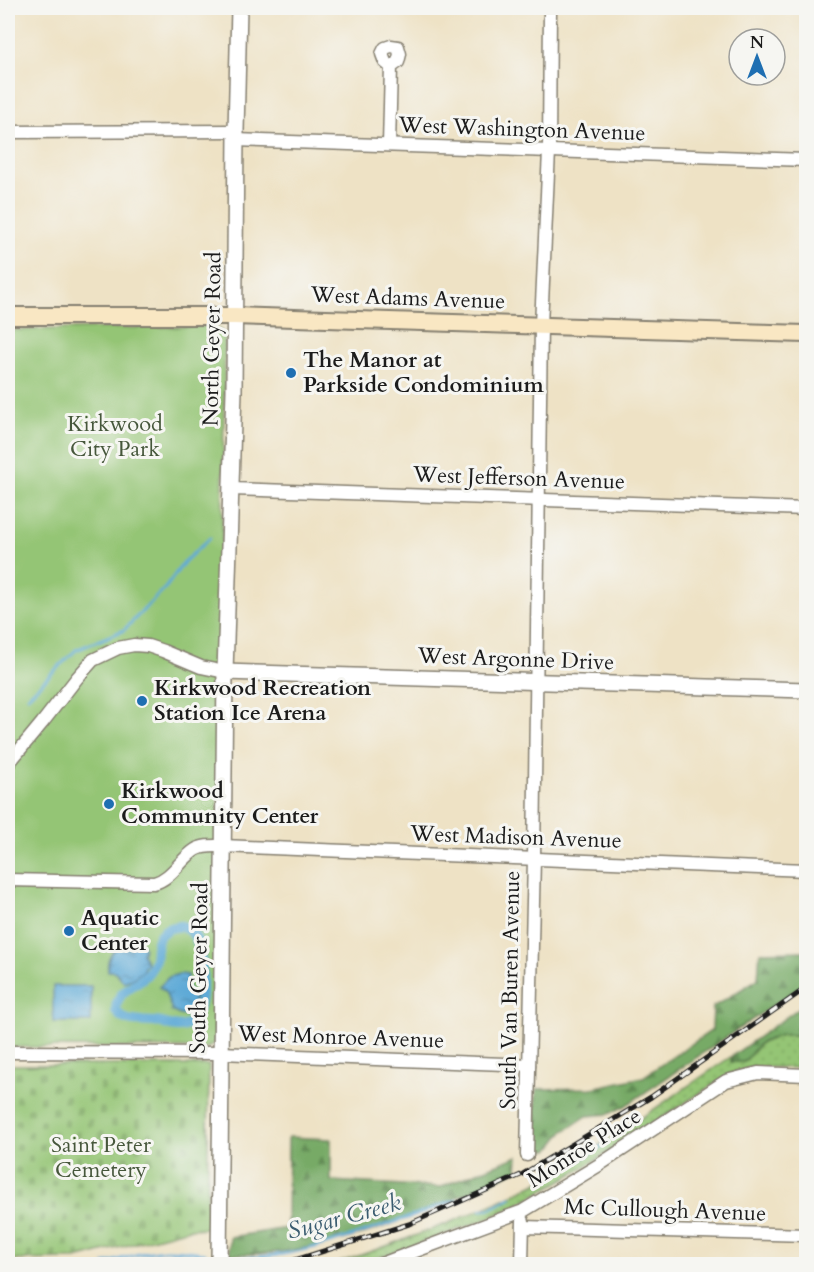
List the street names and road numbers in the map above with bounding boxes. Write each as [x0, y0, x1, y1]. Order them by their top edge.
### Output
street label: West Washington Avenue [397, 110, 646, 148]
street label: North Geyer Road [195, 251, 229, 427]
street label: West Adams Avenue [309, 280, 506, 316]
street label: West Jefferson Avenue [411, 459, 626, 497]
street label: West Argonne Drive [416, 641, 615, 677]
street label: West Madison Avenue [409, 818, 622, 856]
street label: South Van Buren Avenue [493, 870, 527, 1110]
street label: South Geyer Road [183, 882, 215, 1054]
street label: West Monroe Avenue [236, 1018, 445, 1056]
street label: Monroe Place [521, 1101, 647, 1195]
street label: Mc Cullough Avenue [563, 1191, 767, 1229]

